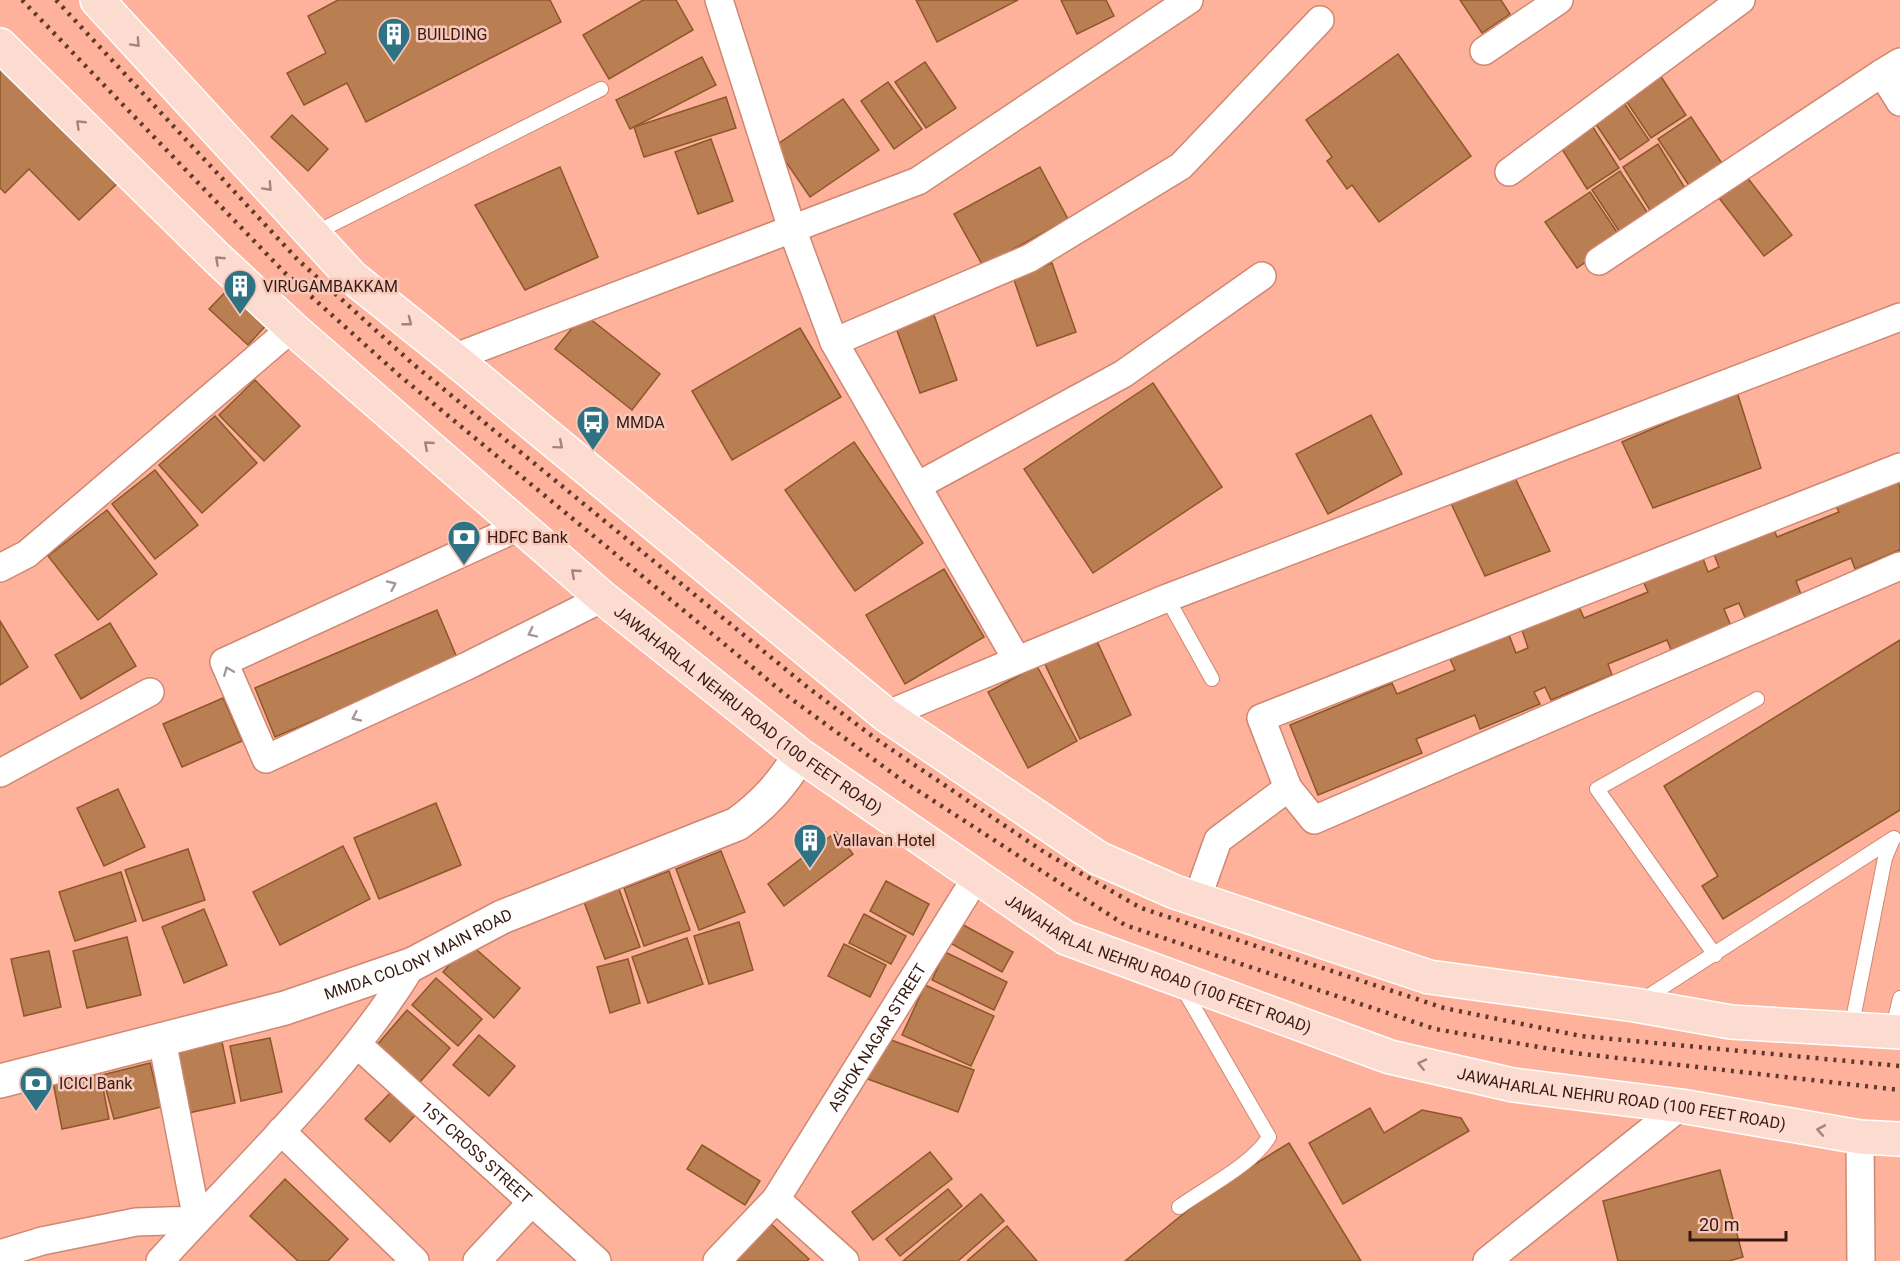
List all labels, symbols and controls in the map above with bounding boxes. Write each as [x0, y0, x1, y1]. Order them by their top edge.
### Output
building icon: BUILDING [376, 16, 412, 63]
place label: BUILDING [417, 25, 487, 44]
one-way arrow [129, 36, 140, 47]
one-way arrow [76, 120, 87, 131]
one-way arrow [261, 180, 272, 191]
one-way arrow [216, 256, 226, 267]
building icon: VIRUGAMBAKKAM [222, 268, 258, 315]
place label: VIRUGAMBAKKAM [263, 277, 398, 296]
one-way arrow [401, 314, 412, 325]
bus stop icon: MMDA [575, 404, 611, 451]
place label: MMDA [616, 413, 665, 432]
one-way arrow [552, 438, 563, 449]
one-way arrow [424, 441, 435, 452]
bank icon: HDFC Bank [446, 519, 482, 566]
place label: HDFC Bank [487, 528, 569, 547]
one-way arrow [571, 569, 582, 580]
one-way arrow [386, 580, 397, 592]
street label: JAWAHARLAL NEHRU ROAD (100 FEET ROAD) [611, 601, 886, 818]
one-way arrow [528, 626, 539, 637]
one-way arrow [223, 667, 235, 678]
one-way arrow [352, 710, 363, 722]
building icon: Vallavan Hotel [792, 822, 828, 869]
place label: Vallavan Hotel [833, 831, 935, 850]
street label: JAWAHARLAL NEHRU ROAD (100 FEET ROAD) [1002, 890, 1314, 1037]
street label: MMDA COLONY MAIN ROAD [321, 905, 515, 1003]
street label: ASHOK NAGAR STREET [824, 960, 930, 1115]
one-way arrow [1417, 1059, 1427, 1072]
street label: JAWAHARLAL NEHRU ROAD (100 FEET ROAD) [1456, 1063, 1787, 1133]
bank icon: ICICI Bank [18, 1065, 54, 1112]
place label: ICICI Bank [59, 1074, 133, 1093]
street label: 1ST CROSS STREET [417, 1097, 536, 1207]
one-way arrow [1817, 1124, 1827, 1137]
scale bar [1690, 1204, 1786, 1242]
text: 20 m [1699, 1214, 1739, 1235]

